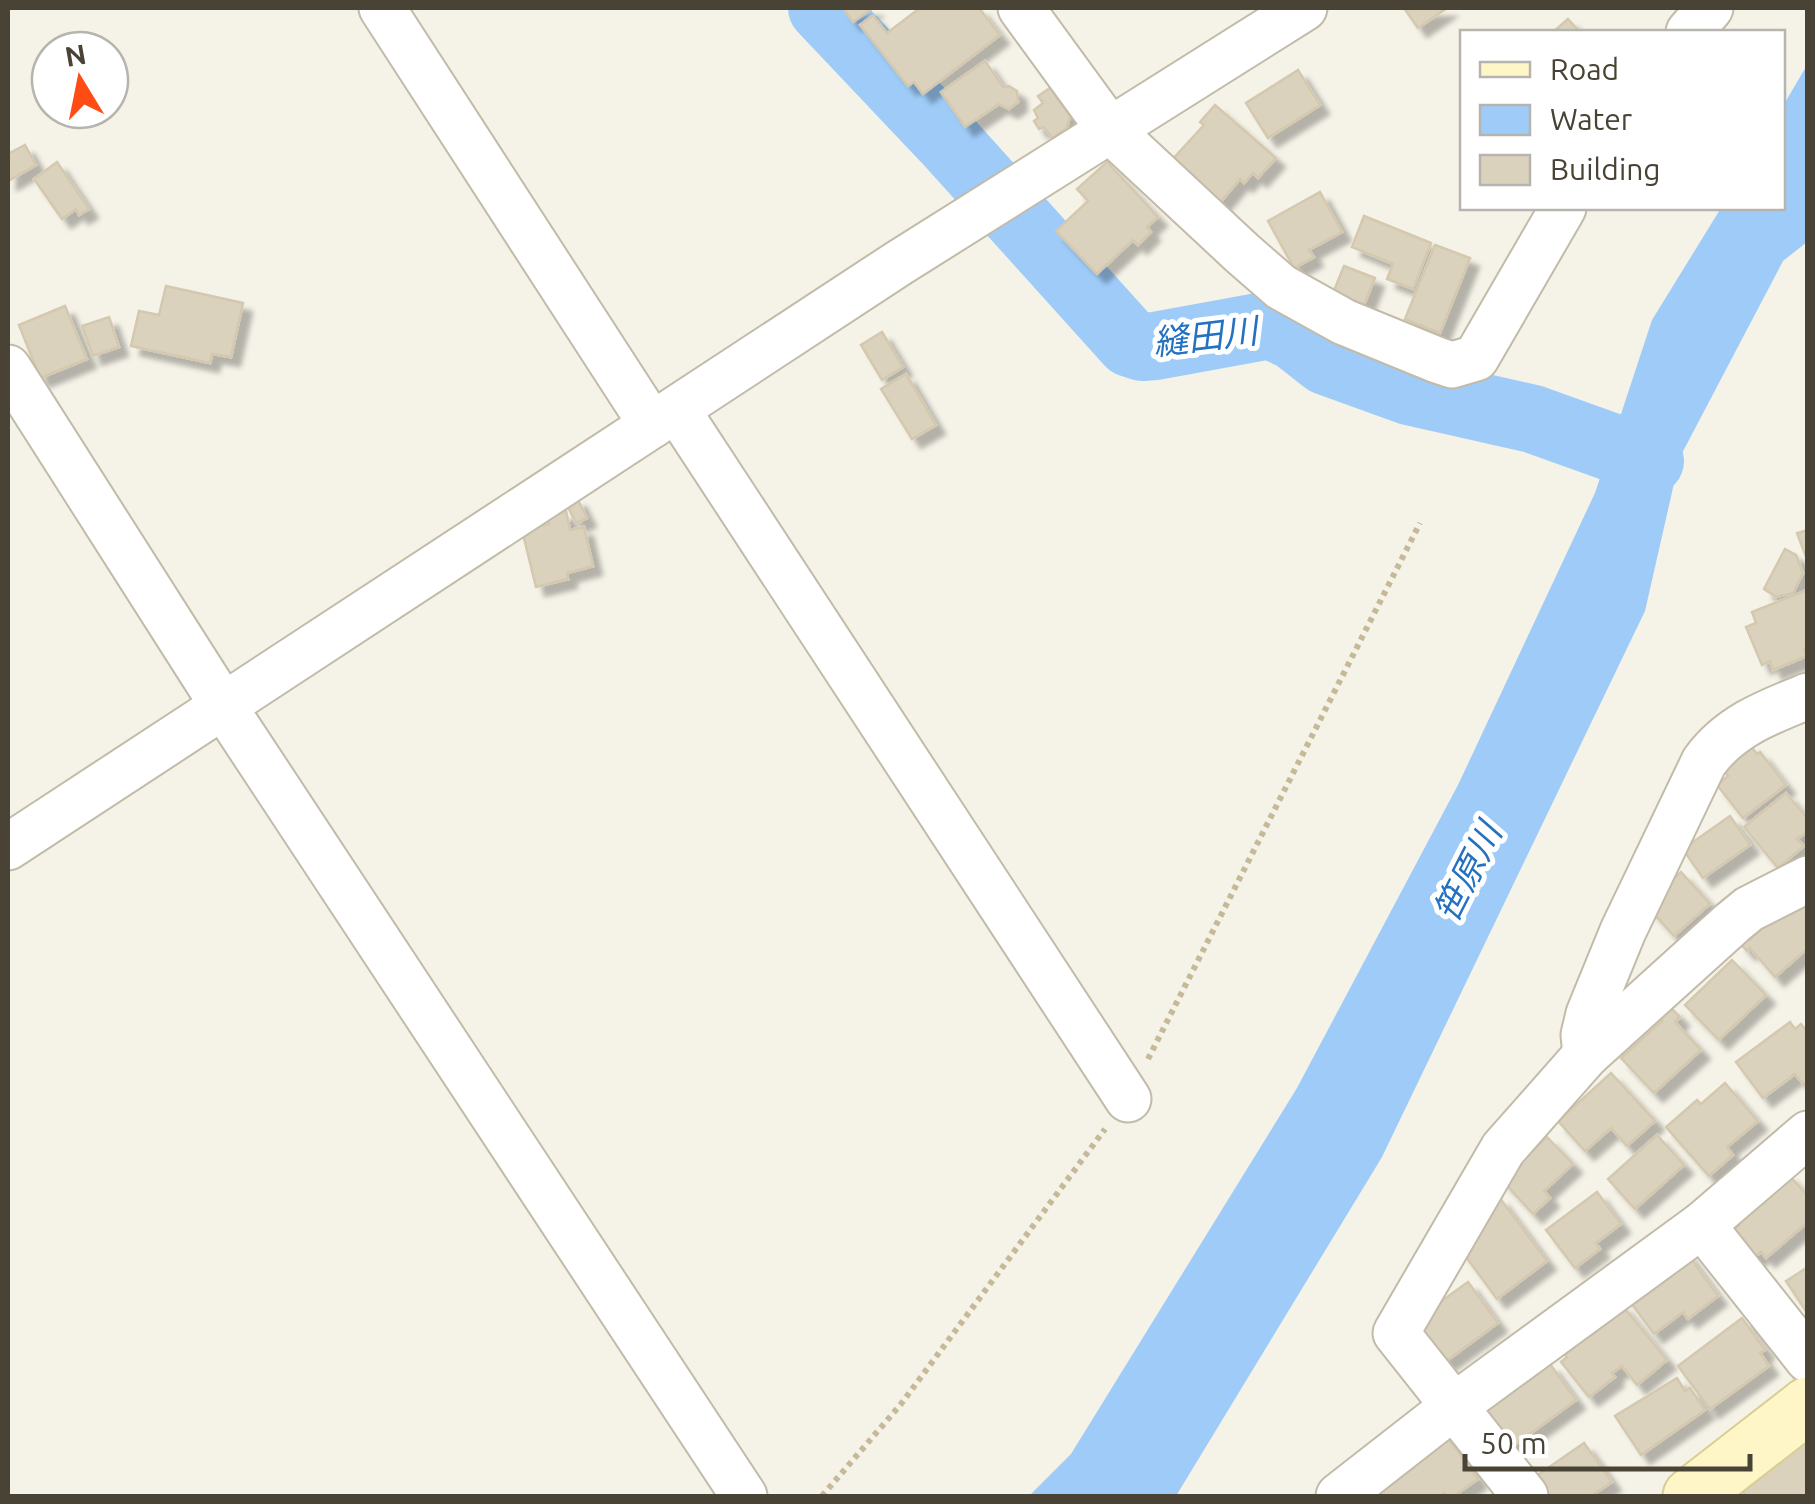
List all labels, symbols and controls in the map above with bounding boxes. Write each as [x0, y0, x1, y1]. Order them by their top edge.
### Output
north arrow [30, 30, 130, 130]
legend [1460, 30, 1785, 210]
text: N [63, 38, 89, 72]
text: Road [1550, 52, 1619, 86]
text: Water [1550, 102, 1633, 136]
text: Building [1550, 152, 1661, 186]
water label: 縫田川 [1150, 309, 1264, 362]
water label: 笹原川 [1425, 813, 1510, 928]
scale bar [1465, 1409, 1750, 1471]
text: 50 m [1480, 1426, 1547, 1460]

